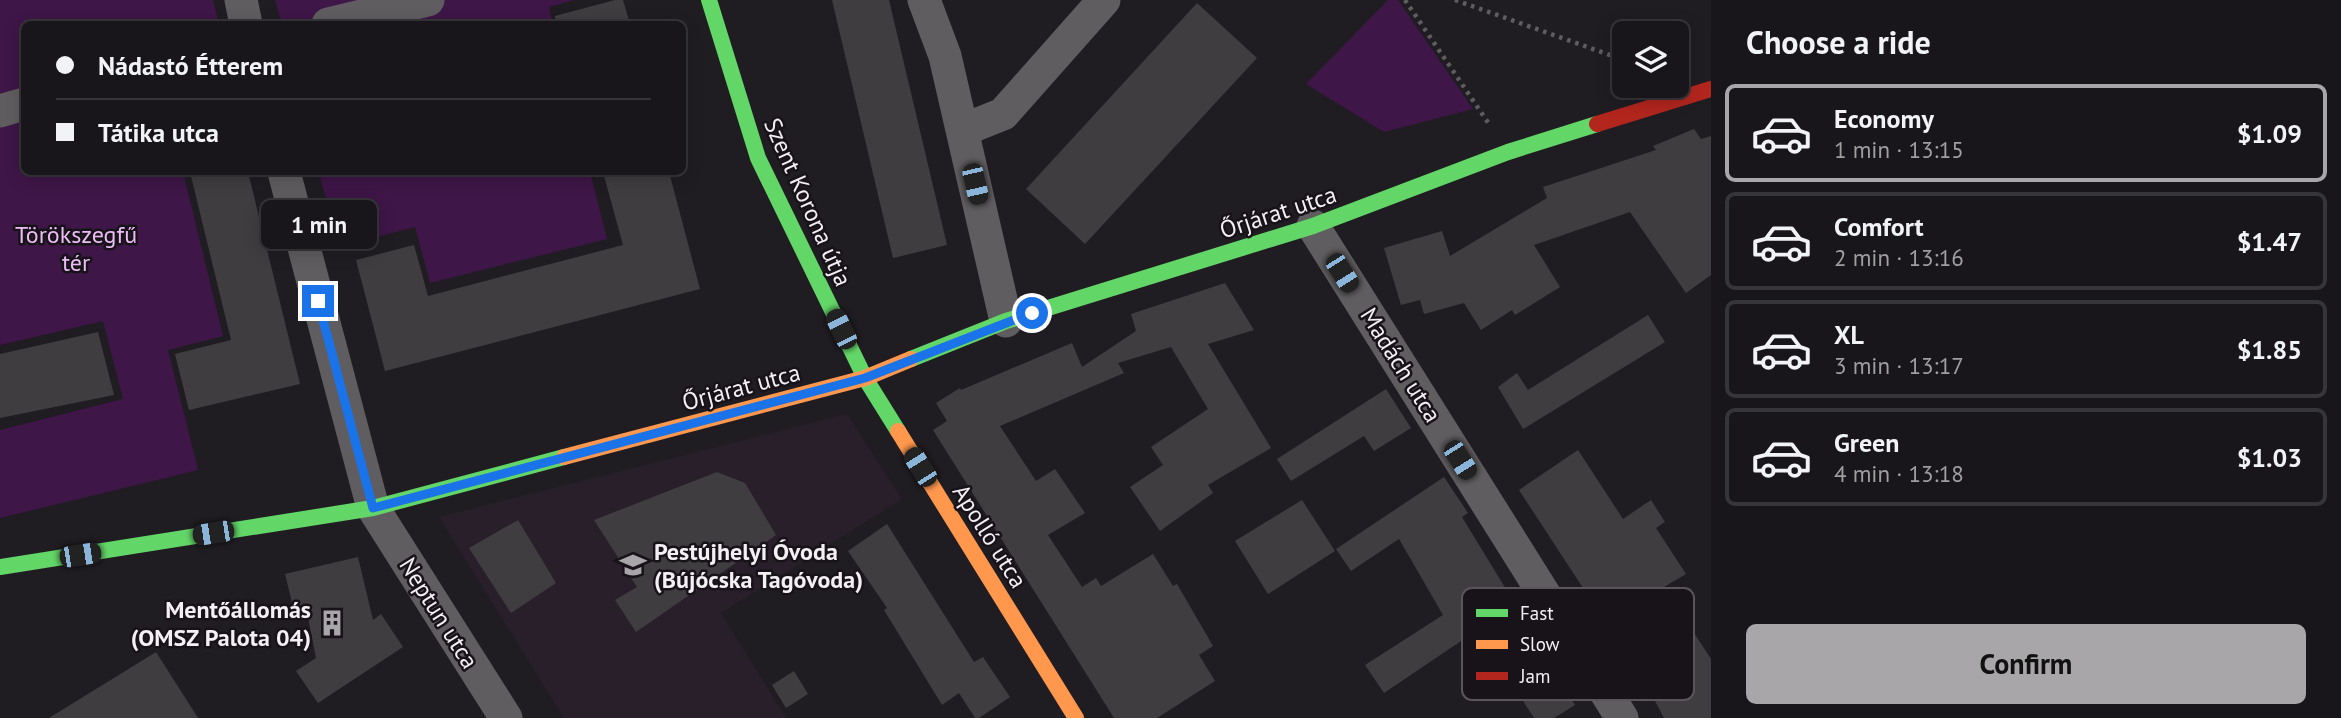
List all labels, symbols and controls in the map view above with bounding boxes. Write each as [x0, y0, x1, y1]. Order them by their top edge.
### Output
map controls [1612, 21, 1689, 98]
button: layers [1612, 21, 1689, 98]
text: Choose a ride [1746, 21, 1931, 63]
text: Nádastó Étterem [98, 49, 283, 82]
icon: car [1750, 102, 1813, 165]
text: Economy [1834, 102, 1934, 135]
street label: Szent Korona útja [757, 113, 859, 291]
text: Tátika utca [98, 116, 219, 149]
text: $1.09 [2237, 117, 2302, 150]
text: 1 min · 13:15 [1834, 135, 1964, 164]
car [961, 161, 990, 207]
street label: Őrjárat utca [1216, 179, 1340, 245]
callout: 1 min [260, 200, 376, 248]
text: 1 min [291, 210, 347, 239]
icon: car [1750, 210, 1813, 273]
text: Comfort [1834, 210, 1924, 243]
park label: Törökszegfű tér [15, 219, 137, 278]
text: $1.47 [2237, 225, 2302, 258]
text: 2 min · 13:16 [1834, 243, 1964, 272]
car [1322, 250, 1363, 296]
route end [302, 285, 334, 317]
route start [1016, 297, 1048, 329]
street label: Madách utca [1354, 302, 1448, 428]
car [823, 306, 860, 352]
icon: car [1750, 318, 1813, 381]
text: XL [1834, 318, 1864, 351]
text: $1.85 [2237, 333, 2302, 366]
text: 3 min · 13:17 [1834, 351, 1964, 380]
street label: Őrjárat utca [679, 356, 803, 418]
icon: car [1750, 426, 1813, 489]
text: Green [1834, 426, 1899, 459]
car [1440, 437, 1481, 483]
text: $1.03 [2237, 441, 2302, 474]
car [900, 444, 941, 490]
text: 4 min · 13:18 [1834, 459, 1964, 488]
street label: Apolló utca [946, 478, 1034, 594]
car [191, 519, 236, 547]
place label: Pestújhelyi Óvoda (Bújócska Tagóvoda) [654, 536, 863, 595]
car [58, 541, 103, 569]
school or university icon: Pestújhelyi Óvoda (Bújócska Tagóvoda) [618, 550, 648, 580]
street label: Neptun utca [393, 552, 485, 674]
legend [1462, 588, 1694, 700]
place label: Mentőállomás (OMSZ Palota 04) [131, 594, 311, 653]
text: Fast [1520, 601, 1554, 625]
building icon: Mentőállomás (OMSZ Palota 04) [317, 608, 347, 638]
button: Confirm [1746, 624, 2306, 704]
text: Slow [1520, 632, 1560, 656]
text: Jam [1519, 664, 1550, 688]

